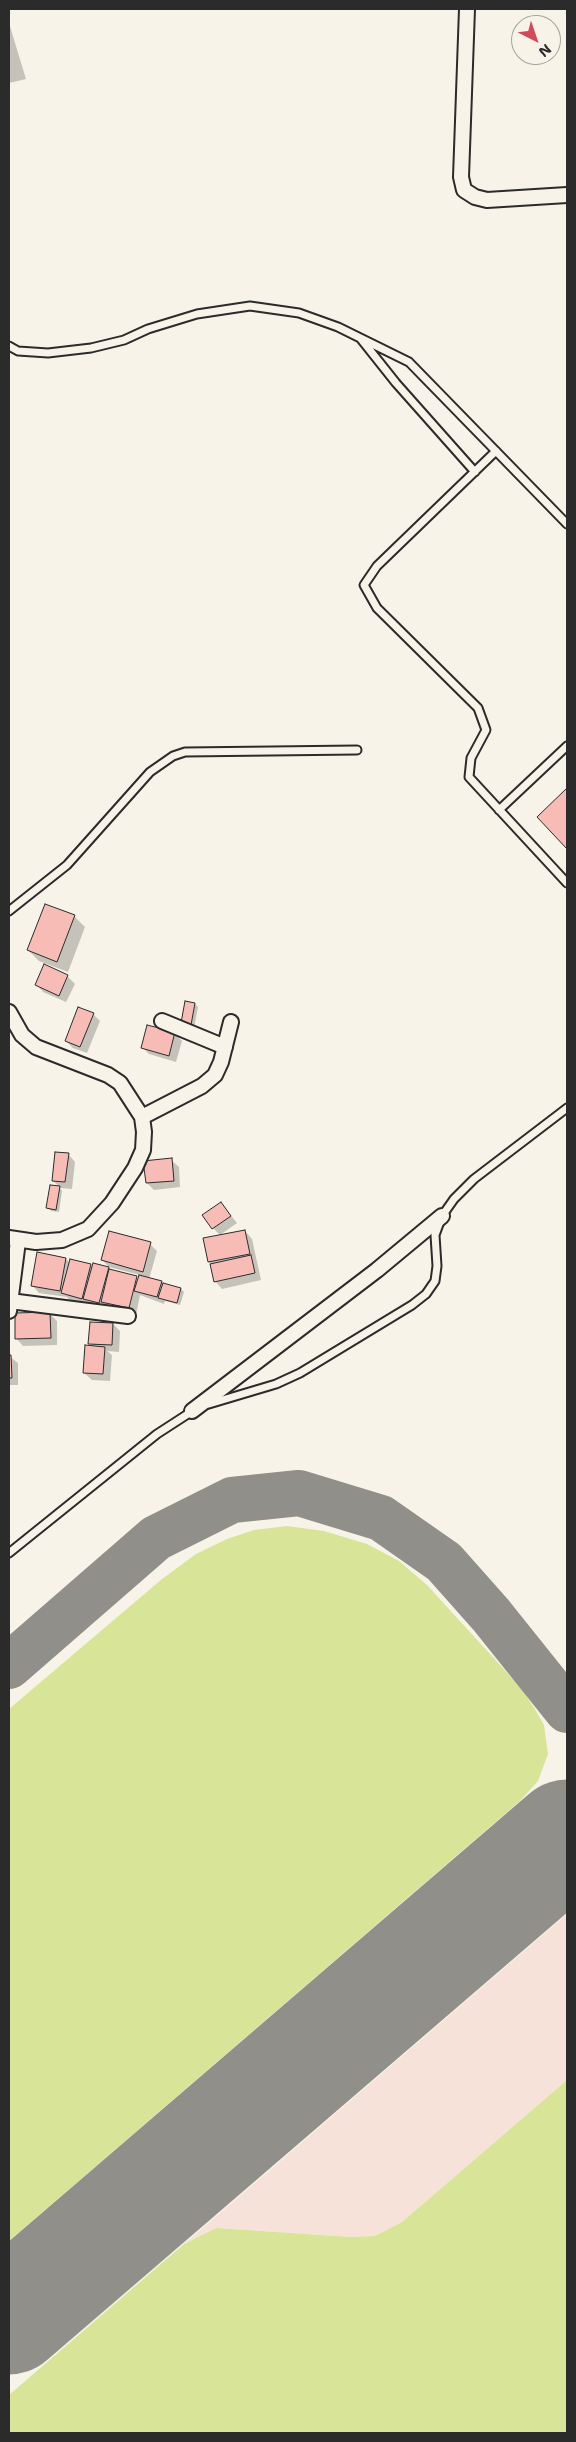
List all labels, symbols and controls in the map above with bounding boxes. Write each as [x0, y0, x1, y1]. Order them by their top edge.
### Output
north arrow [511, 15, 561, 65]
text: N [535, 40, 555, 61]

